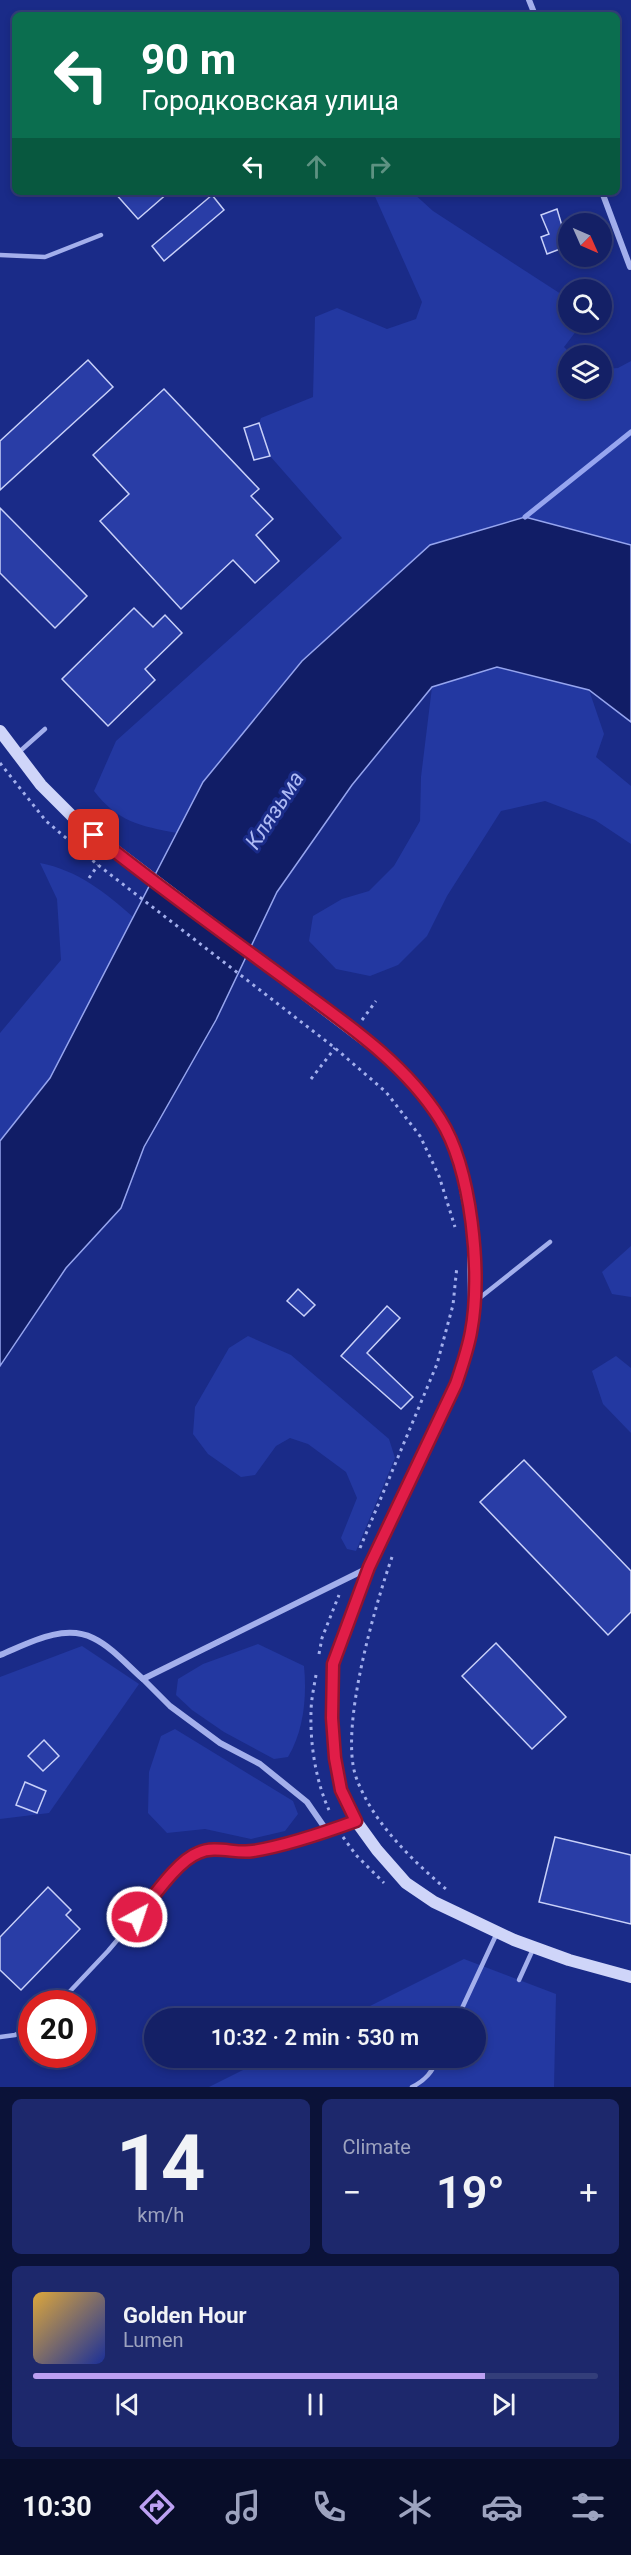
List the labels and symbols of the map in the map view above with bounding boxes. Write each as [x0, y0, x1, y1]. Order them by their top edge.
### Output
north arrow [558, 213, 612, 267]
water label: Клязьма [240, 767, 309, 854]
pin [68, 809, 119, 860]
position arrow [105, 1885, 169, 1949]
speed limit sign: 20 [18, 1990, 96, 2068]

